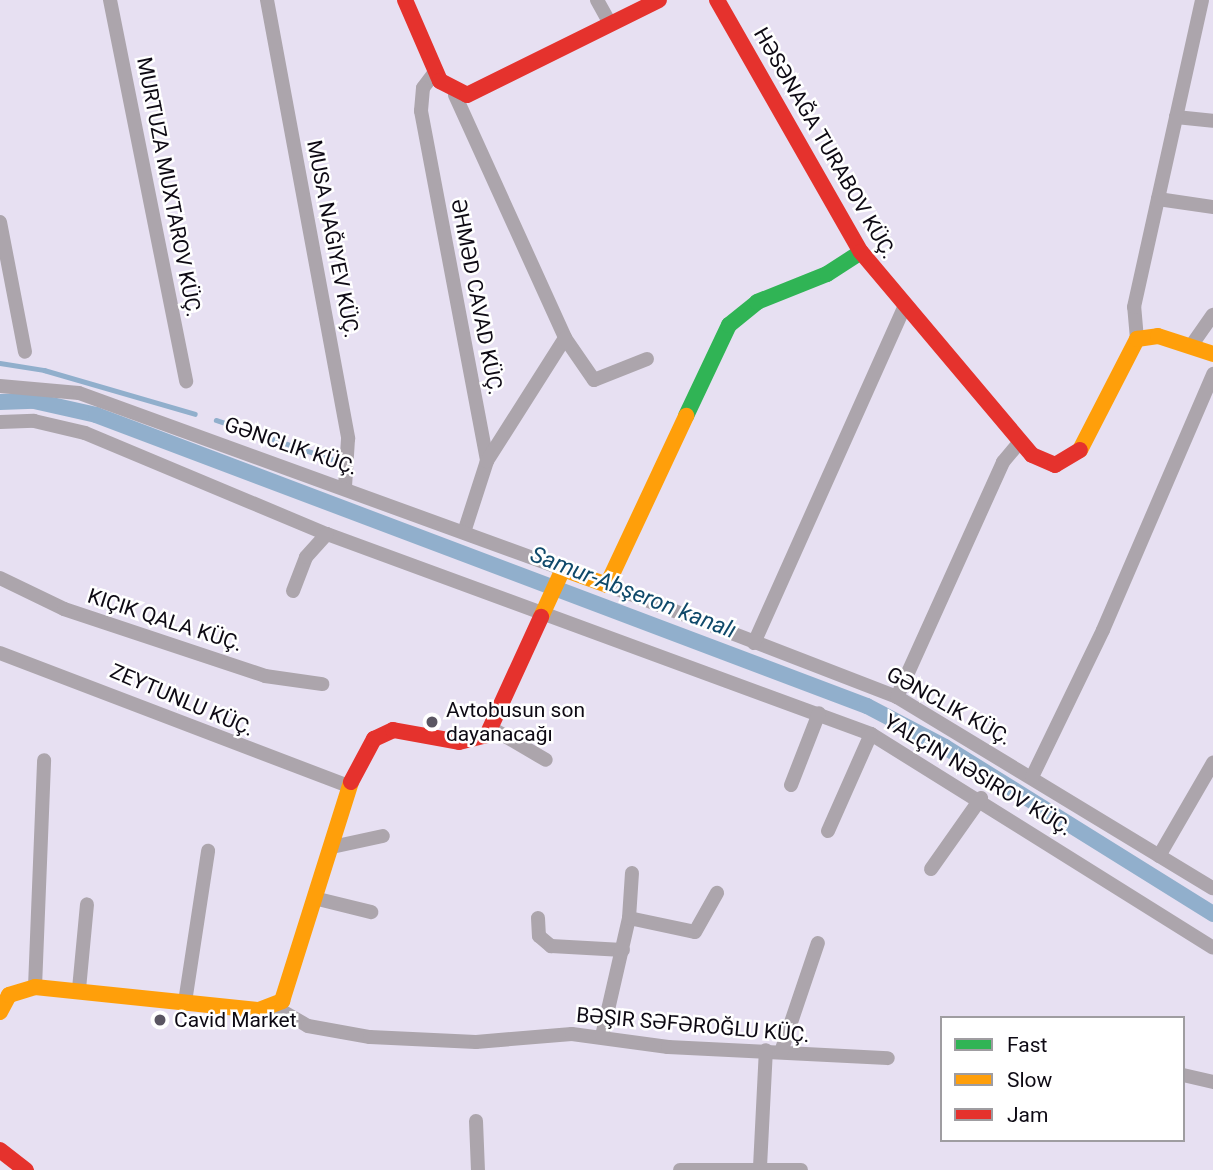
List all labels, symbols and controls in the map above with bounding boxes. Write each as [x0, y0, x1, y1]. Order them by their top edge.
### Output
street label: HƏSƏNAĞA TURABOV KÜÇ. [748, 23, 902, 263]
street label: MURTUZA MUXTAROV KÜÇ. [131, 55, 207, 319]
street label: MUSA NAĞIYEV KÜÇ. [301, 138, 365, 340]
street label: ƏHMƏD CAVAD KÜÇ. [446, 197, 508, 397]
street label: GƏNCLIK KÜÇ. [221, 411, 361, 481]
water label: Samur-Abşeron kanalı [526, 541, 740, 645]
street label: KIÇIK QALA KÜÇ. [84, 583, 246, 657]
street label: ZEYTUNLU KÜÇ. [106, 658, 258, 742]
street label: GƏNCLIK KÜÇ. [882, 661, 1016, 751]
place label: Avtobusun son dayanacağı [446, 697, 585, 747]
street label: YALÇIN NƏSIROV KÜÇ. [879, 709, 1077, 841]
marker: Avtobusun son dayanacağı [424, 714, 440, 730]
street label: BƏŞIR SƏFƏROĞLU KÜÇ. [575, 1002, 811, 1048]
place label: Cavid Market [174, 1007, 297, 1033]
marker: Cavid Market [152, 1012, 168, 1028]
legend [940, 1016, 1185, 1142]
text: Fast [1007, 1033, 1047, 1057]
text: Slow [1007, 1068, 1052, 1092]
text: Jam [1007, 1103, 1048, 1127]

